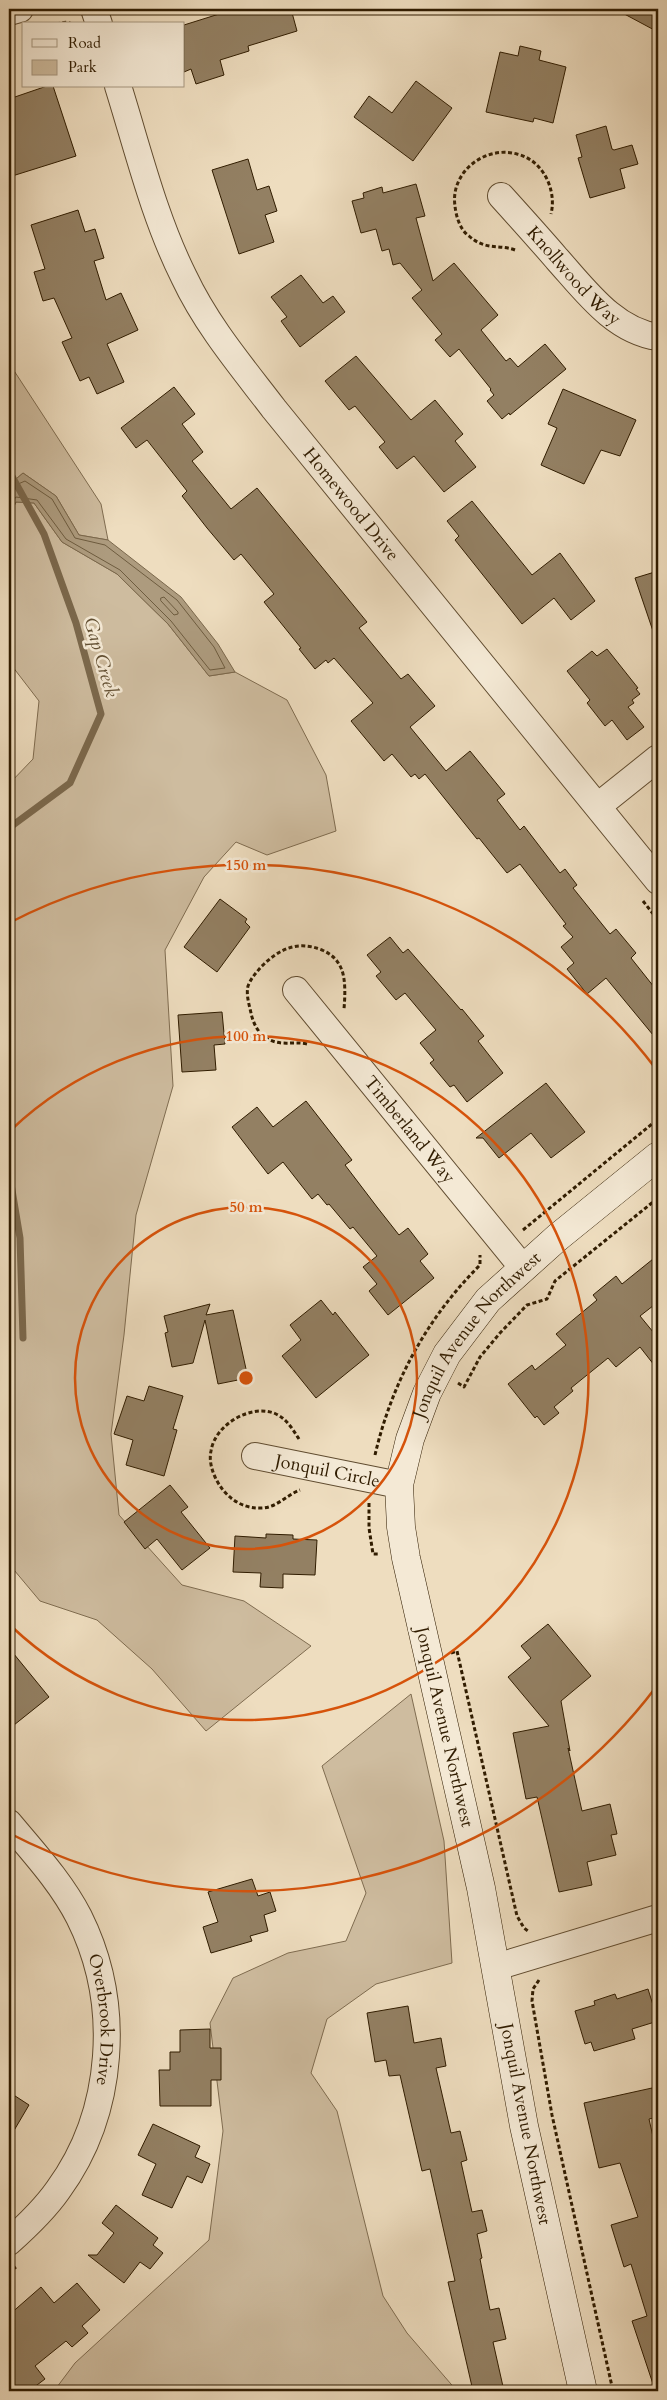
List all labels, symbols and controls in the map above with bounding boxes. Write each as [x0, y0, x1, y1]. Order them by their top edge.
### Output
legend [22, 22, 185, 88]
text: Road [68, 33, 101, 53]
text: Park [68, 57, 97, 77]
street label: Knollwood Way [521, 221, 626, 332]
street label: Homewood Drive [297, 442, 405, 567]
water label: Gap Creek [77, 614, 125, 701]
text: 150 m [226, 855, 267, 875]
text: 100 m [226, 1026, 267, 1046]
street label: Timberland Way [358, 1071, 461, 1189]
text: 50 m [229, 1197, 263, 1217]
street label: Jonquil Avenue Northwest [406, 1246, 547, 1425]
centre of rings [237, 1369, 255, 1387]
street label: Jonquil Circle [270, 1448, 382, 1494]
street label: Jonquil Avenue Northwest [409, 1622, 480, 1830]
street label: Overbrook Drive [82, 1951, 119, 2088]
street label: Jonquil Avenue Northwest [493, 2018, 557, 2227]

